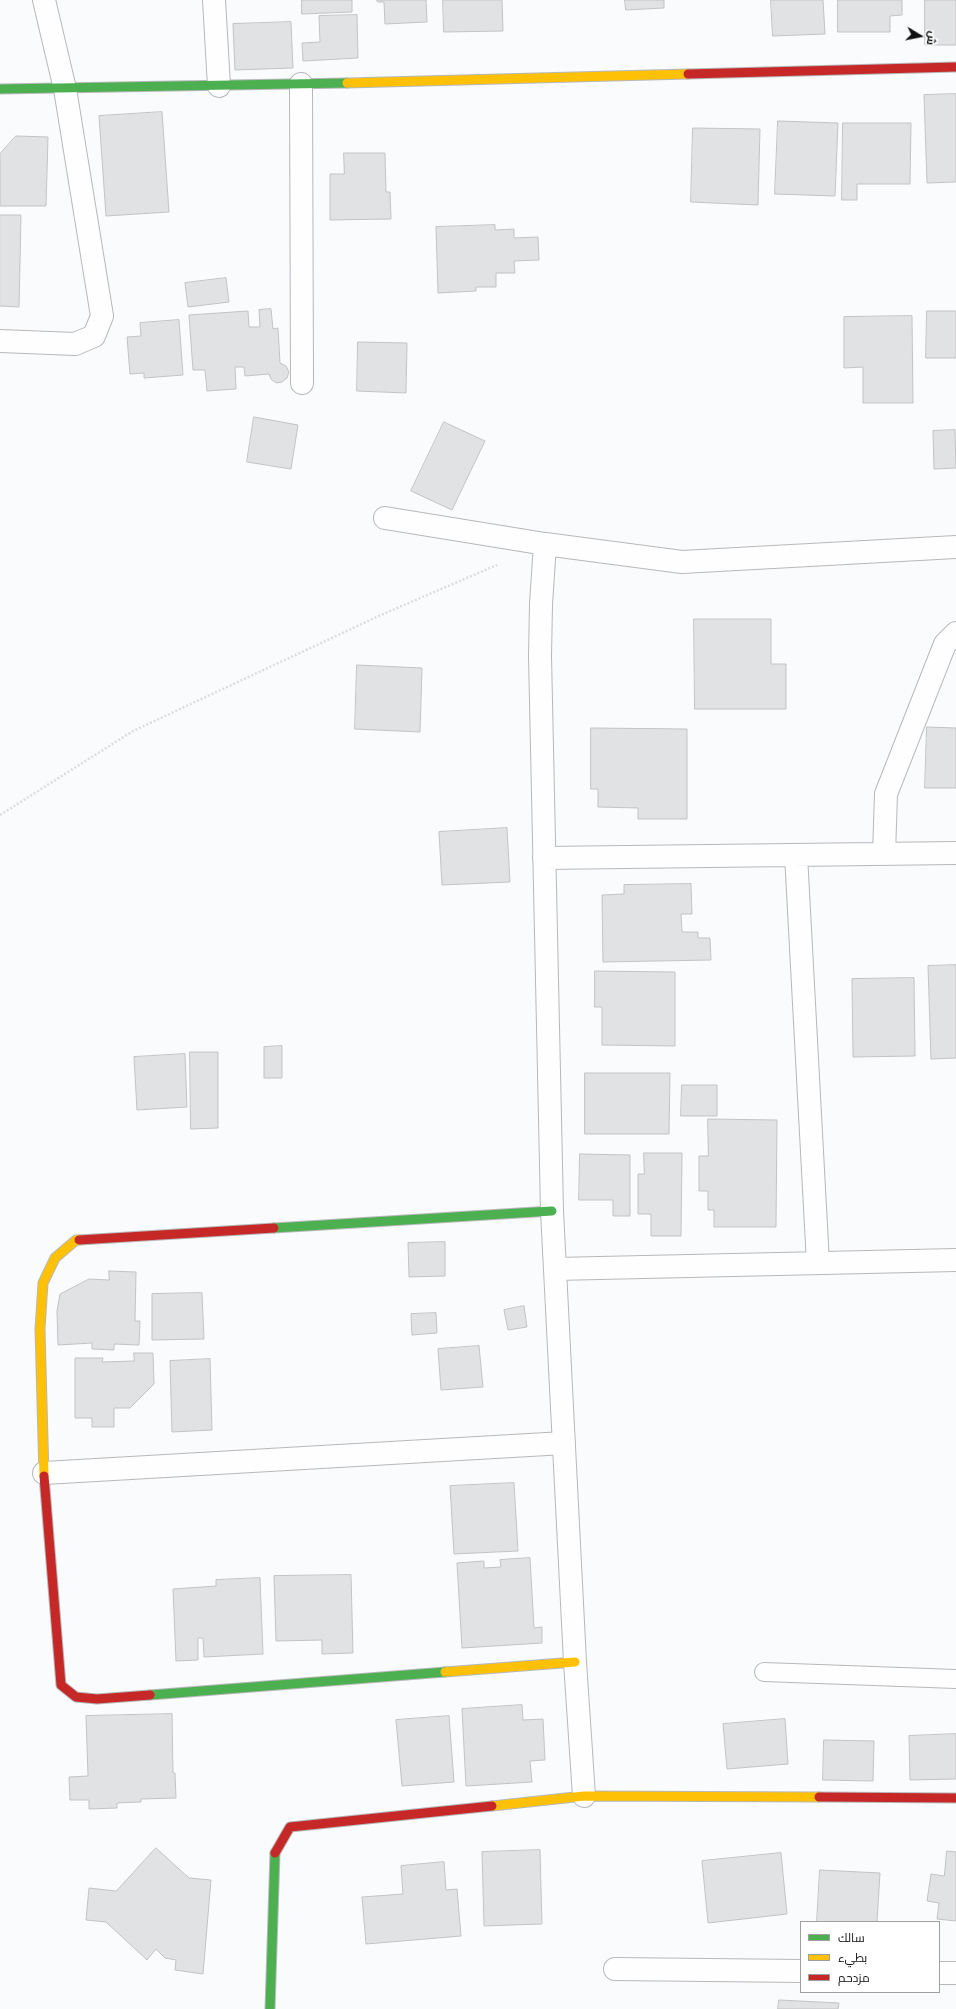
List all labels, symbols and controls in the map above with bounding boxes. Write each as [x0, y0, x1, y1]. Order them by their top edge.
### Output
north arrow [900, 16, 940, 56]
text: ش [924, 30, 940, 46]
legend [800, 1921, 940, 1993]
text: سالك [838, 1930, 865, 1945]
text: بطيء [838, 1950, 867, 1965]
text: مزدحم [838, 1970, 870, 1985]

